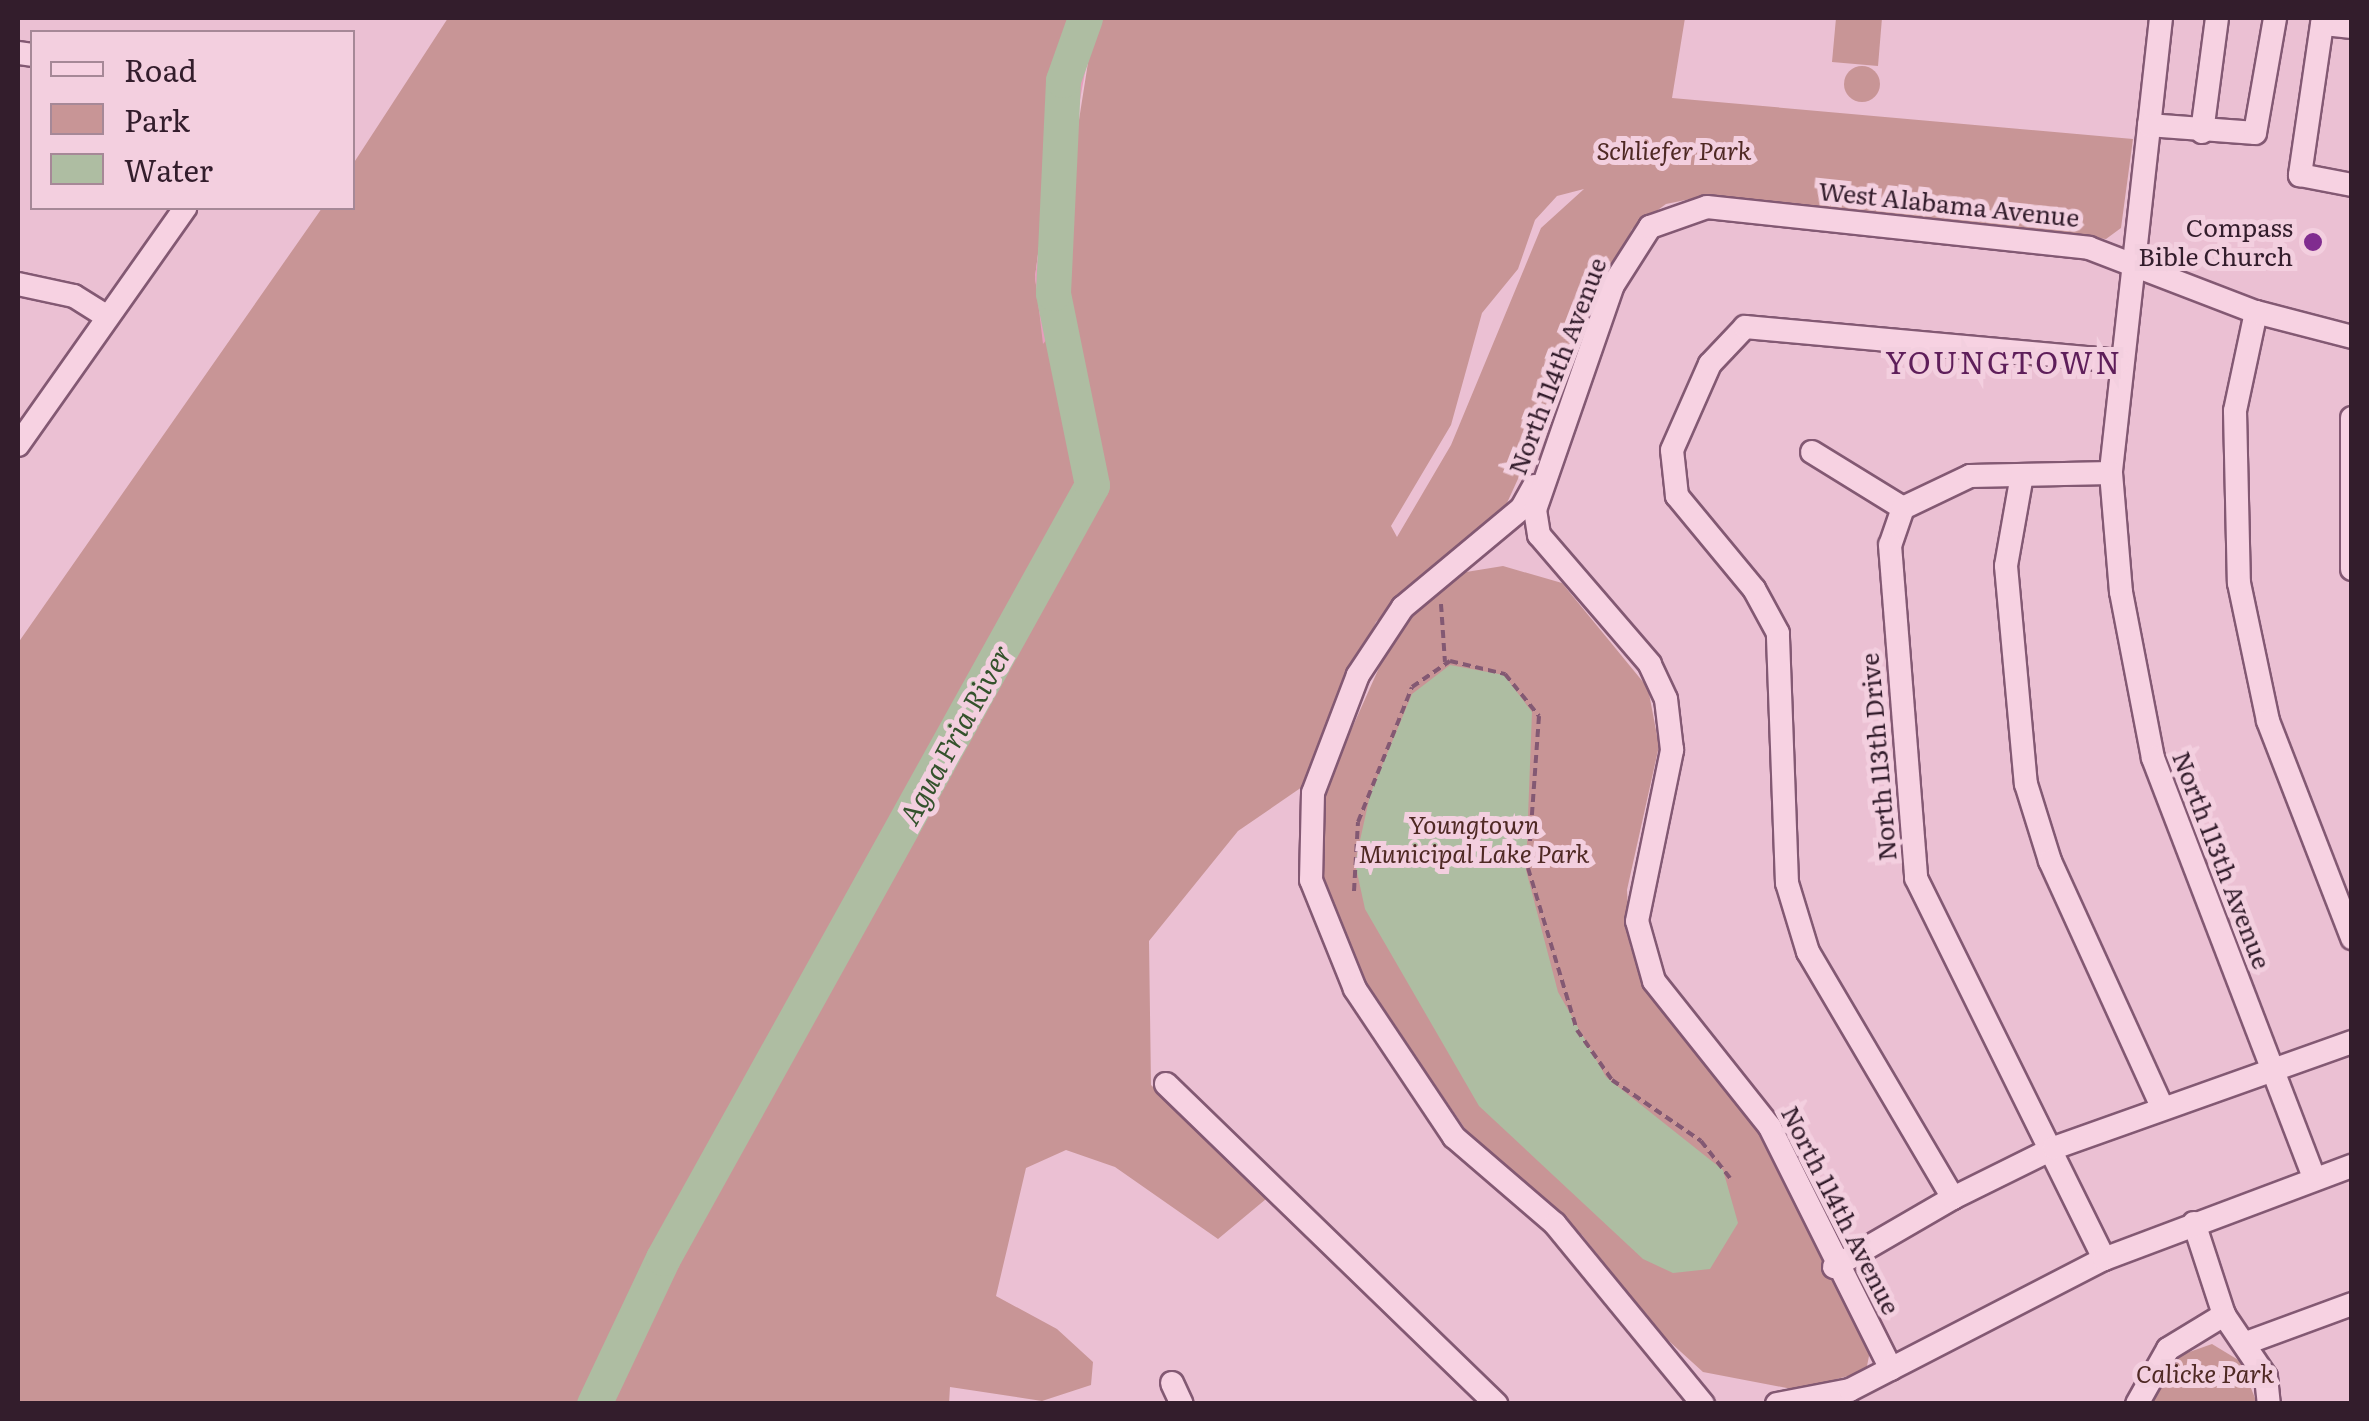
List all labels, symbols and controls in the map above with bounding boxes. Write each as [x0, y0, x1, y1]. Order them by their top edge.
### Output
legend [30, 30, 355, 210]
text: Road [124, 47, 197, 91]
text: Park [124, 97, 190, 141]
park label: Schliefer Park [1597, 135, 1751, 165]
text: Water [124, 147, 213, 191]
street label: West Alabama Avenue [1817, 175, 2081, 233]
place label: Compass Bible Church [2138, 213, 2293, 272]
marker: Compass Bible Church [2302, 231, 2324, 253]
street label: North 114th Avenue [1502, 253, 1612, 479]
district label: YOUNGTOWN [1885, 343, 2123, 379]
water label: Agua Fria River [891, 638, 1017, 830]
street label: North 113th Drive [1854, 652, 1902, 862]
street label: North 113th Avenue [2167, 747, 2277, 973]
park label: Youngtown Municipal Lake Park [1359, 810, 1589, 869]
street label: North 114th Avenue [1775, 1101, 1907, 1319]
park label: Calicke Park [2136, 1358, 2274, 1388]

